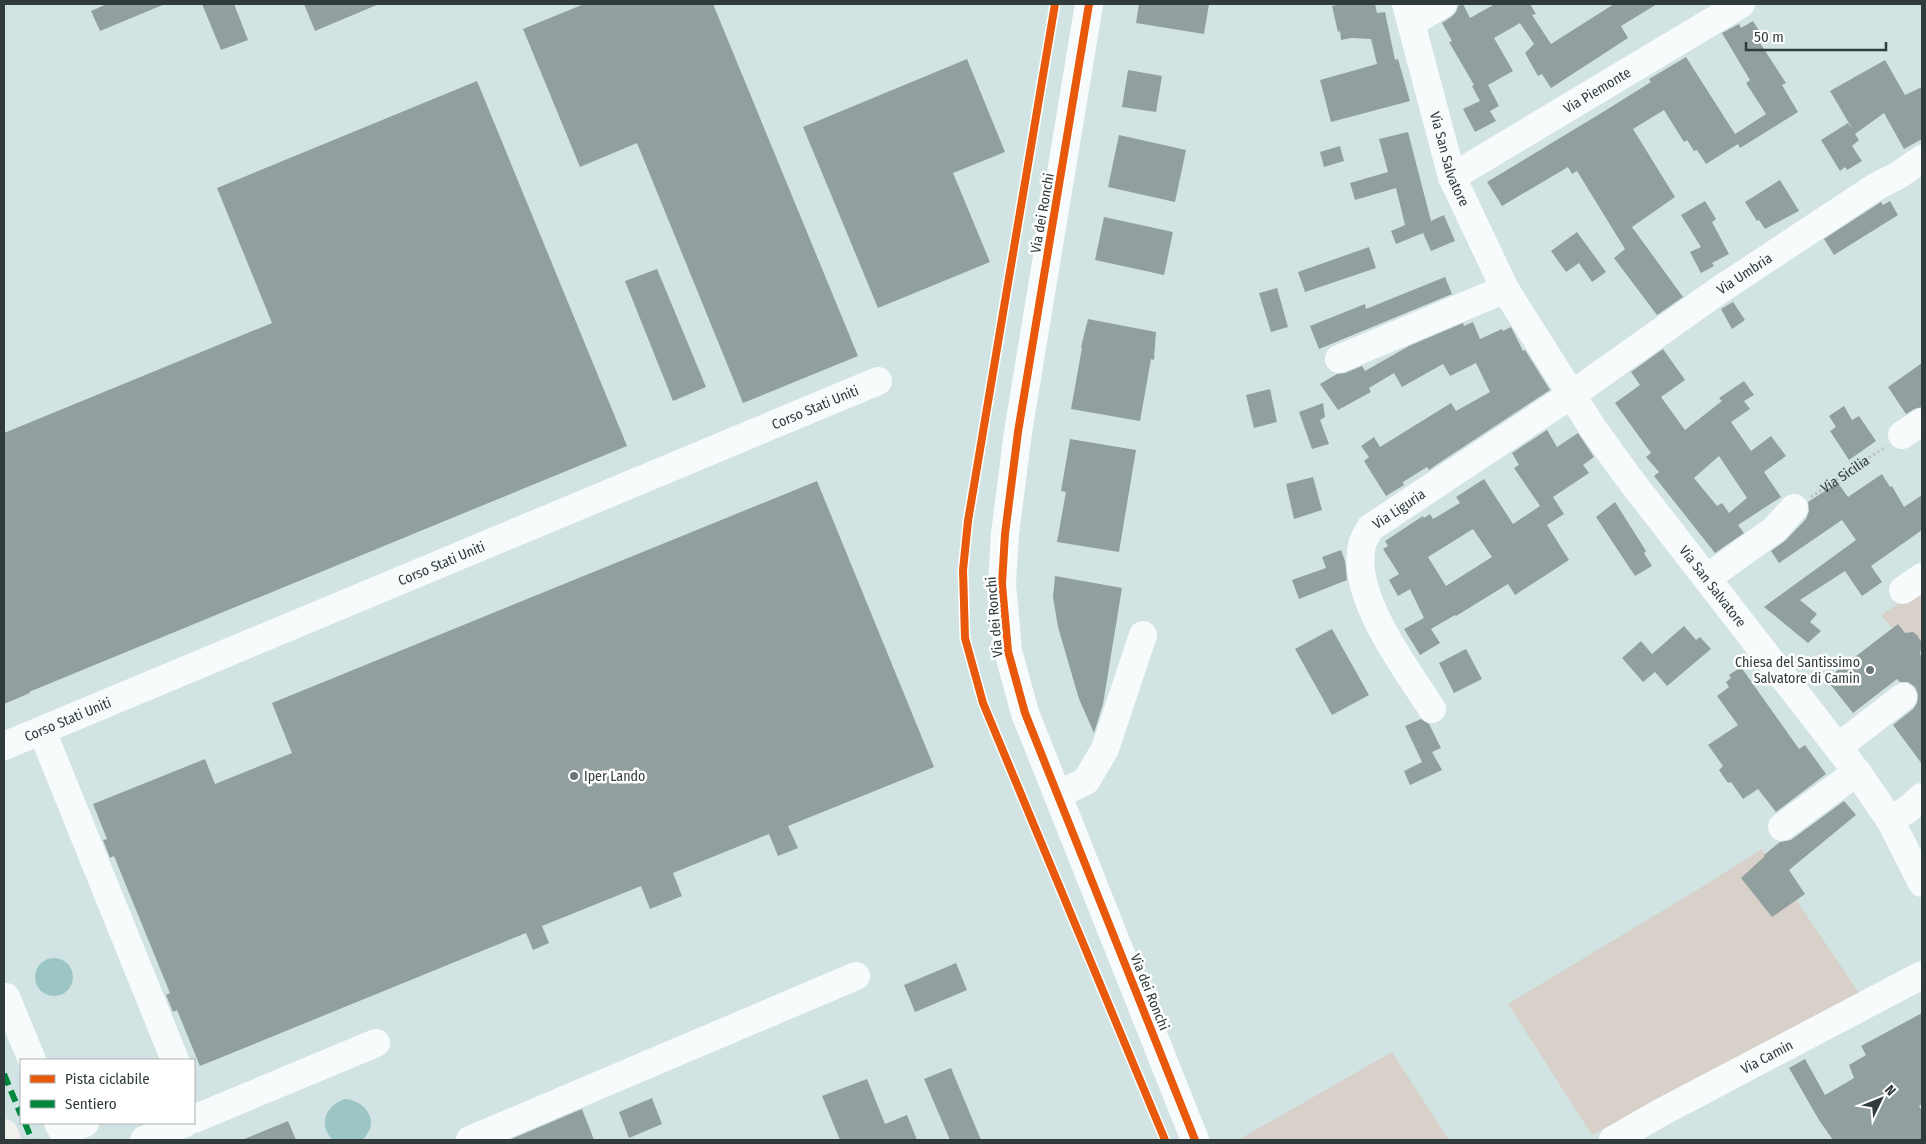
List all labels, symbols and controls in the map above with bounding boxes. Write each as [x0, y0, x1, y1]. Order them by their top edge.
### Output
scale bar [1746, 20, 1886, 52]
text: 50 m [1754, 28, 1784, 46]
street label: Via Piemonte [1561, 64, 1634, 117]
street label: Via San Salvatore [1426, 110, 1473, 209]
street label: Via dei Ronchi [1027, 172, 1058, 255]
street label: Via Umbria [1714, 250, 1776, 298]
street label: Corso Stati Uniti [769, 382, 861, 433]
street label: Via Sicilia [1818, 452, 1873, 497]
street label: Via Liguria [1370, 486, 1429, 533]
street label: Corso Stati Uniti [396, 538, 488, 589]
street label: Via San Salvatore [1675, 542, 1749, 631]
street label: Via dei Ronchi [982, 576, 1007, 658]
place label: Chiesa del Santissimo Salvatore di Camin [1735, 654, 1860, 687]
marker: Chiesa del Santissimo Salvatore di Camin [1864, 664, 1876, 676]
street label: Corso Stati Uniti [22, 694, 114, 746]
place label: Iper Lando [584, 768, 645, 785]
marker: Iper Lando [568, 770, 580, 782]
street label: Via dei Ronchi [1126, 951, 1173, 1033]
street label: Via Camin [1738, 1036, 1796, 1078]
legend [20, 1059, 195, 1124]
text: Pista ciclabile [65, 1070, 150, 1088]
north arrow [1856, 1074, 1906, 1124]
text: N [1881, 1082, 1899, 1099]
text: Sentiero [65, 1095, 117, 1113]

